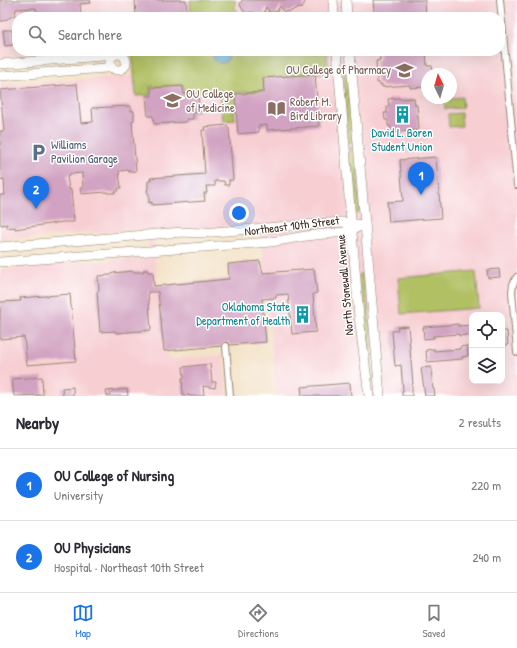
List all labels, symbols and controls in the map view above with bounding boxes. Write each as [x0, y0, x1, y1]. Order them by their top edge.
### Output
search box [12, 12, 505, 56]
icon: search [26, 23, 48, 45]
text: Search here [58, 24, 122, 45]
school or university icon: OU College of Pharmacy [394, 60, 414, 80]
place label: OU College of Pharmacy [286, 61, 391, 78]
north arrow [421, 68, 457, 104]
place label: OU College of Medicine [186, 85, 235, 116]
school or university icon: OU College of Medicine [163, 91, 183, 111]
place label: Robert M. Bird Library [290, 93, 342, 124]
library icon: Robert M. Bird Library [267, 99, 287, 119]
building icon: David L. Boren Student Union [392, 104, 412, 124]
place label: David L. Boren Student Union [371, 124, 433, 155]
place label: Williams Pavilion Garage [51, 136, 118, 167]
parking icon: Williams Pavilion Garage [28, 142, 48, 162]
pin: 1 [408, 162, 434, 195]
pin: 2 [23, 176, 49, 209]
your location [229, 203, 249, 223]
street label: Northeast 10th Street [243, 211, 341, 240]
street label: North Stonewall Avenue [332, 234, 357, 336]
place label: Oklahoma State Department of Health [196, 298, 290, 329]
building icon: Oklahoma State Department of Health [293, 304, 313, 324]
map controls [469, 312, 505, 384]
button: locate [469, 312, 505, 348]
button: layers [469, 348, 505, 384]
text: Nearby [16, 411, 59, 434]
text: 2 results [459, 413, 501, 431]
text: OU College of Nursing [54, 465, 174, 486]
text: 1 [27, 476, 31, 494]
text: 220 m [471, 476, 501, 494]
text: University [54, 486, 103, 504]
text: OU Physicians [54, 537, 131, 558]
text: 2 [26, 548, 32, 566]
text: 240 m [472, 548, 501, 566]
text: Hospital · Northeast 10th Street [54, 558, 204, 576]
tab: Map [72, 602, 94, 640]
tab: Directions [238, 602, 279, 640]
tab: Saved [423, 602, 445, 640]

